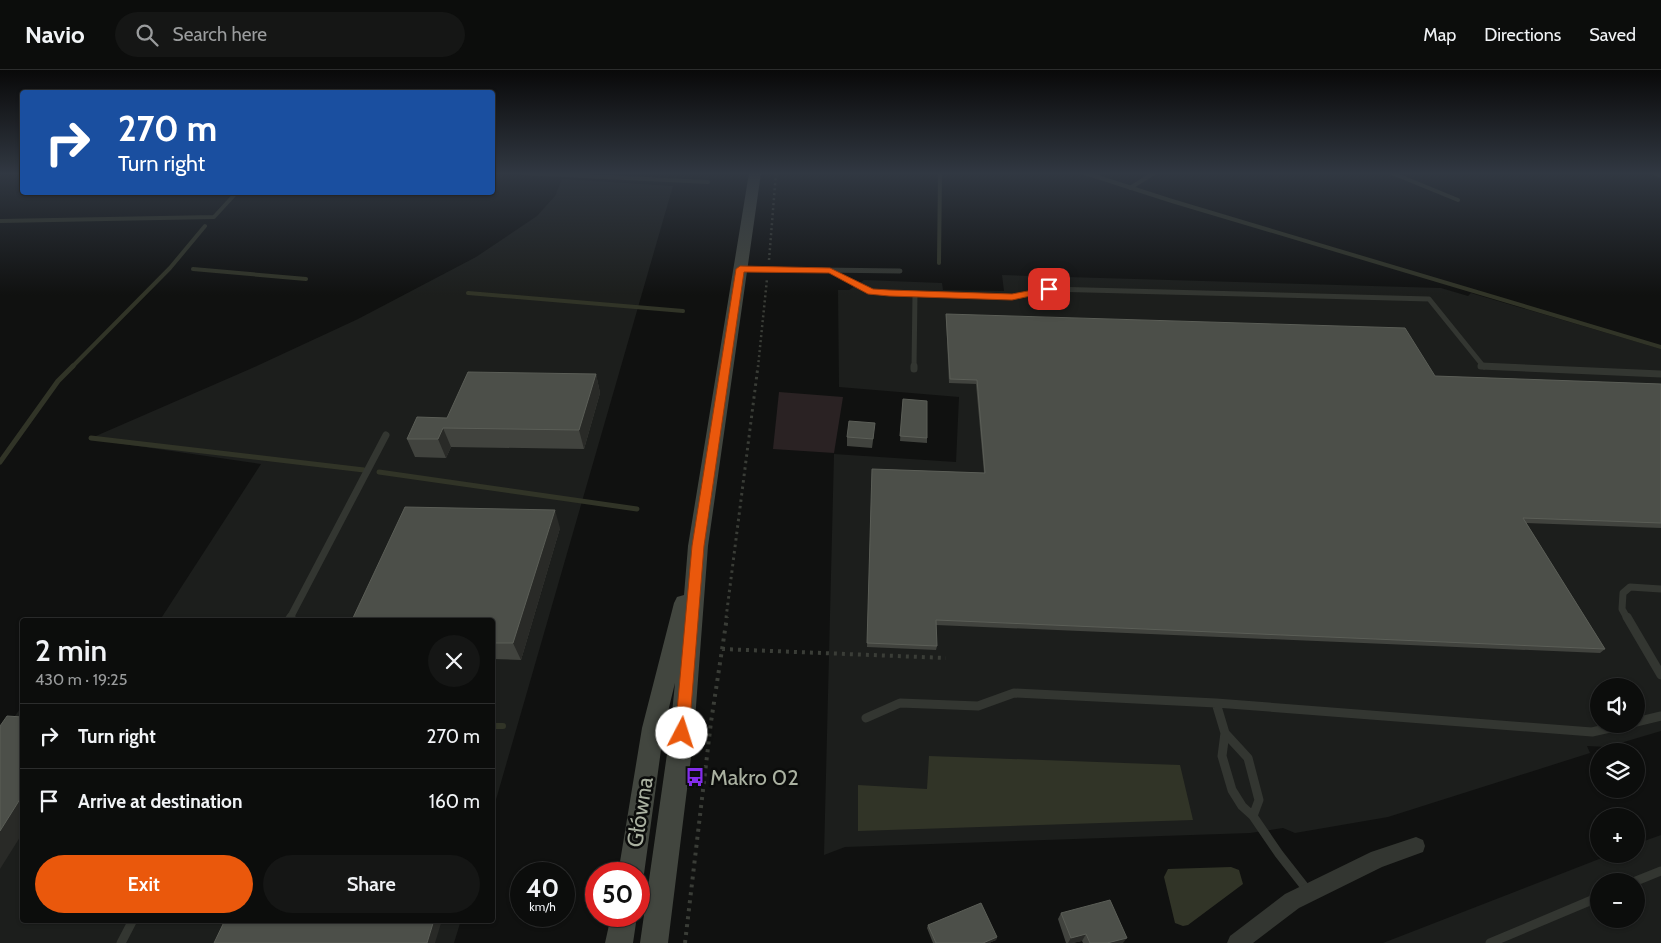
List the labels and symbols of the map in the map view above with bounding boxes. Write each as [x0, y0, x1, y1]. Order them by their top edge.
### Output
pin [1028, 268, 1070, 310]
position arrow [655, 706, 707, 758]
place label: Makro 02 [710, 764, 799, 791]
bus stop icon: Makro 02 [684, 766, 706, 788]
street label: Główna [621, 775, 659, 849]
speed limit sign: 50 [585, 862, 650, 927]

